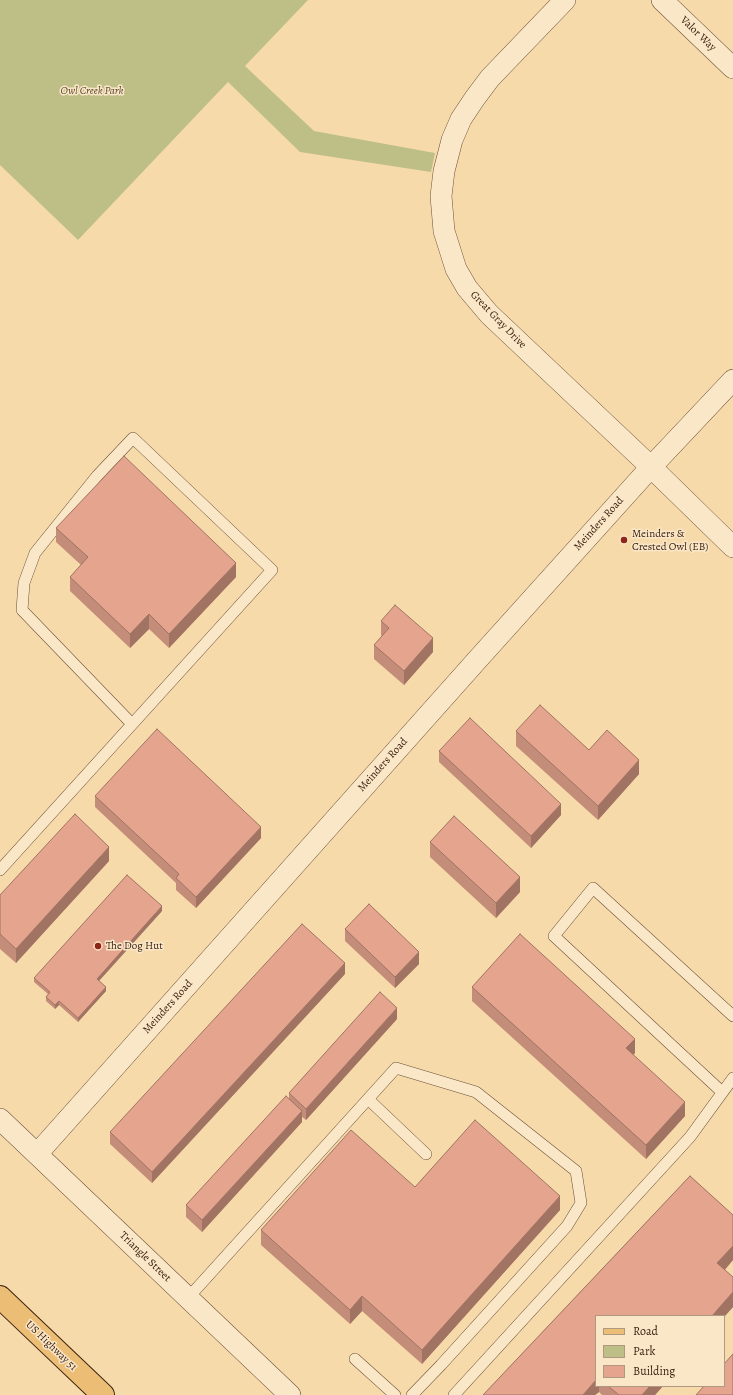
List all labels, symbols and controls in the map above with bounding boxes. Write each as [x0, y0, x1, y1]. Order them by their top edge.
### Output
street label: Valor Way [677, 14, 719, 54]
park label: Owl Creek Park [61, 84, 123, 98]
street label: Great Gray Drive [467, 288, 529, 352]
street label: Meinders Road [571, 494, 627, 554]
place label: Meinders & Crested Owl (EB) [632, 527, 708, 553]
marker: Meinders & Crested Owl (EB) [619, 535, 629, 545]
street label: Meinders Road [355, 735, 411, 795]
place label: The Dog Hut [106, 939, 163, 953]
marker: The Dog Hut [93, 941, 103, 951]
street label: Meinders Road [140, 977, 196, 1037]
street label: Triangle Street [116, 1229, 174, 1285]
legend [595, 1315, 725, 1387]
street label: US Highway 51 [23, 1318, 79, 1374]
text: Road [633, 1323, 658, 1339]
text: Park [633, 1343, 656, 1359]
text: Building [633, 1363, 675, 1379]

